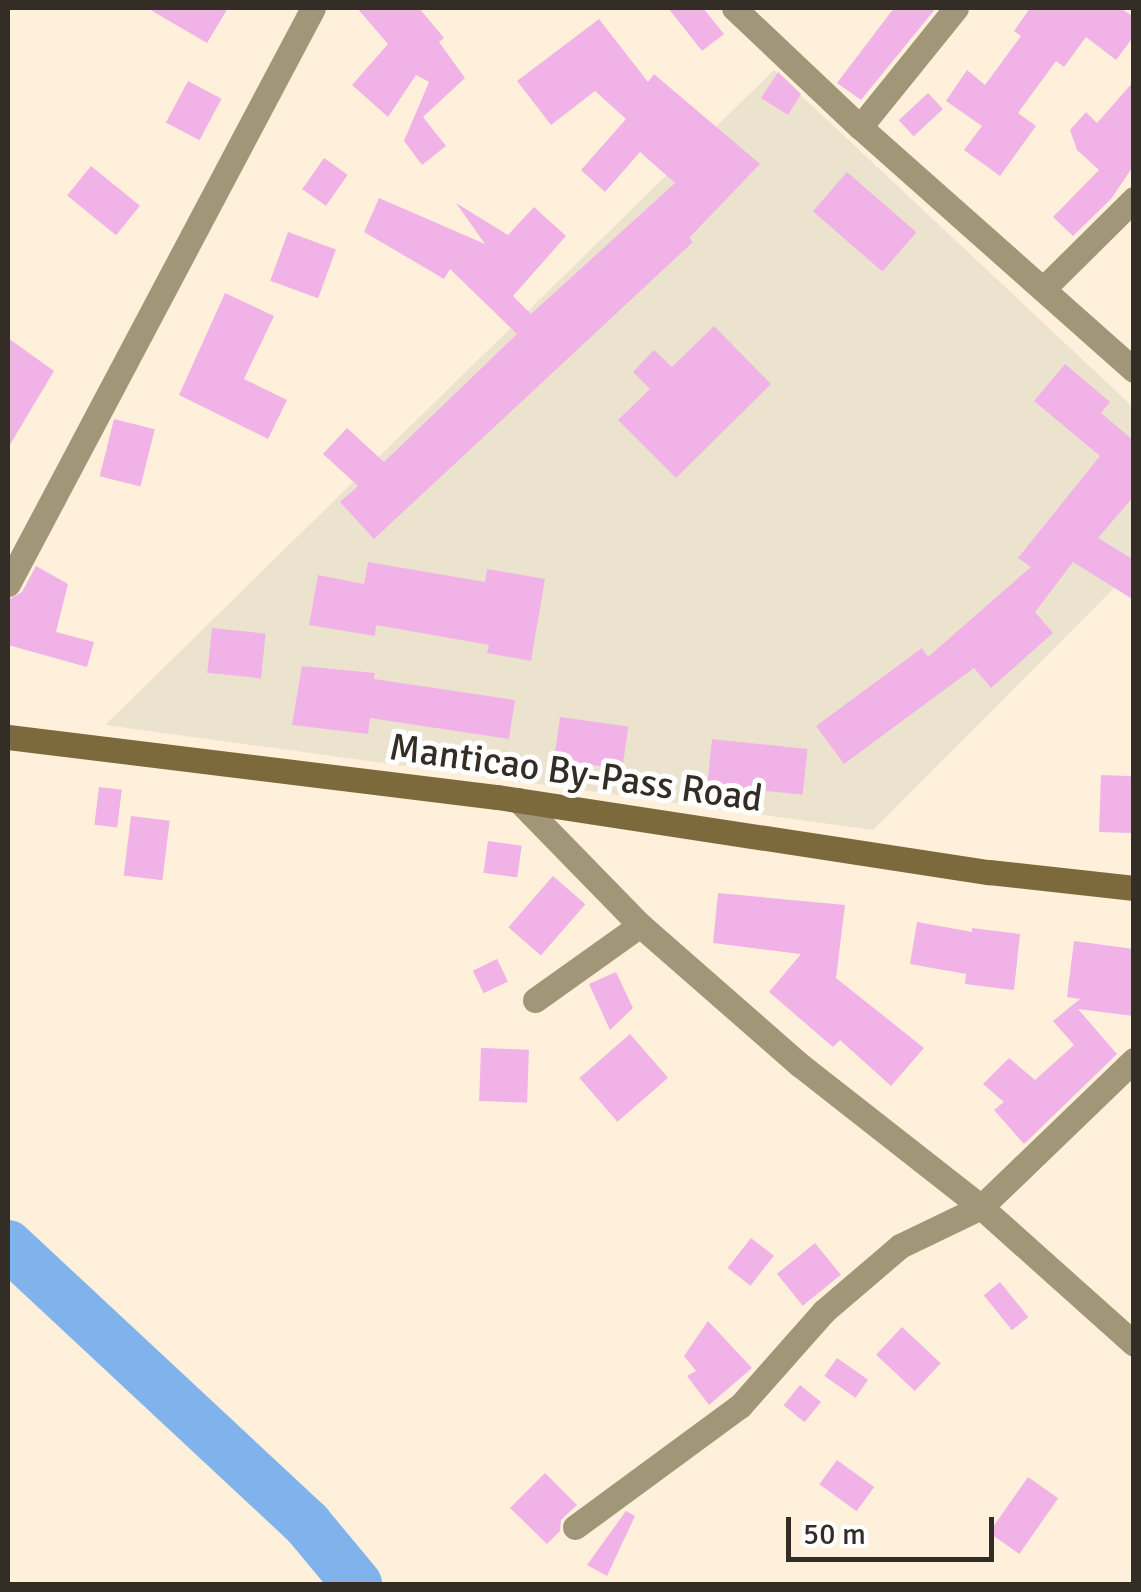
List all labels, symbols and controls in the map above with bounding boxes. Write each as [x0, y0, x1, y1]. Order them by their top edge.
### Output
street label: Manticao By-Pass Road [387, 724, 765, 822]
scale bar [791, 1497, 998, 1559]
text: 50 m [803, 1516, 866, 1553]

